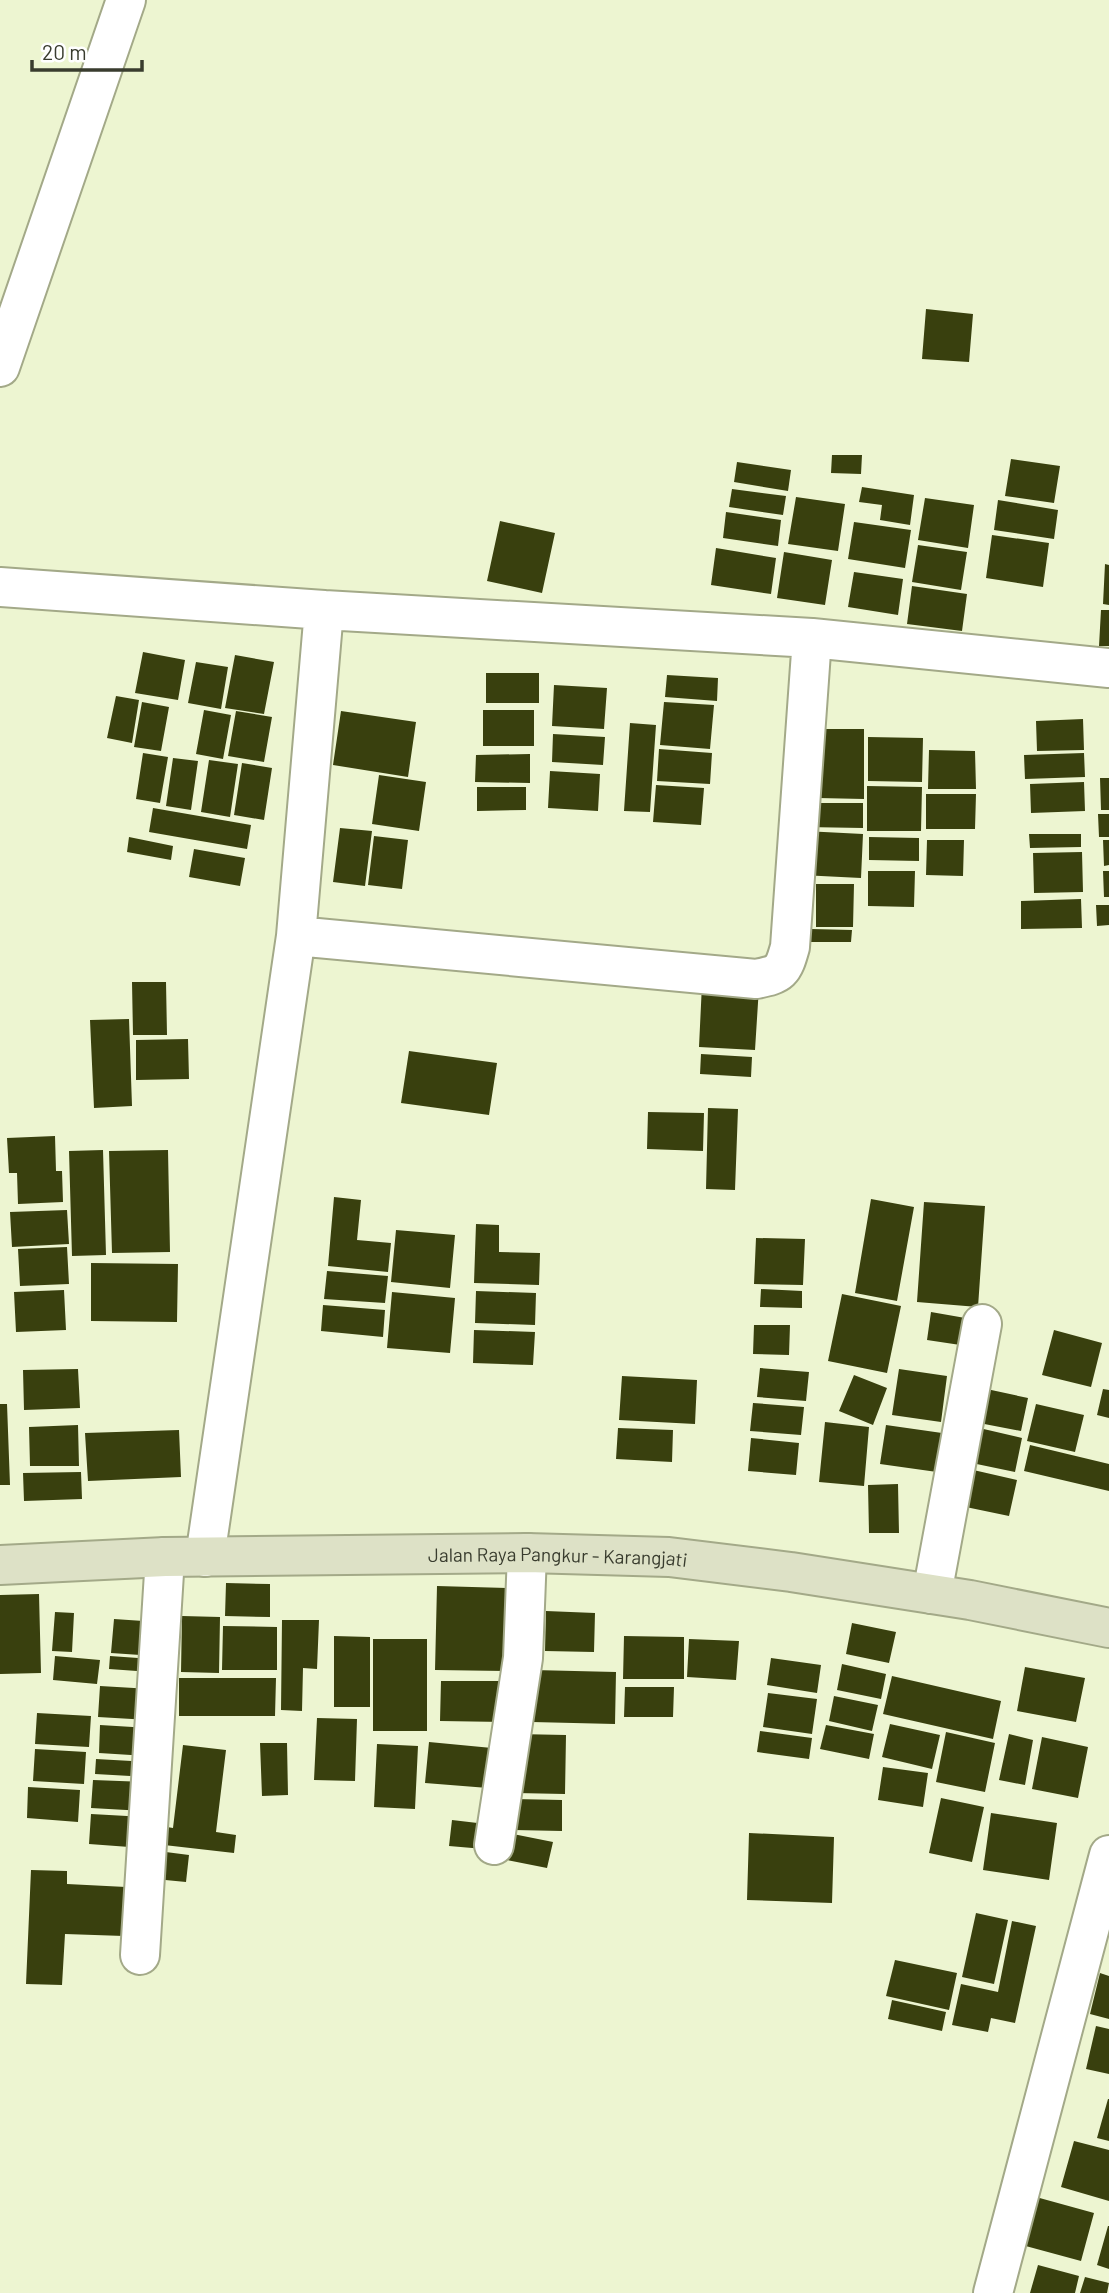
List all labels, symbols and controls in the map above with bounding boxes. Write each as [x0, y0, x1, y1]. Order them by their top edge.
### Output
scale bar [32, 28, 142, 72]
text: 20 m [42, 39, 87, 64]
street label: Jalan Raya Pangkur - Karangjati [428, 1541, 689, 1571]

